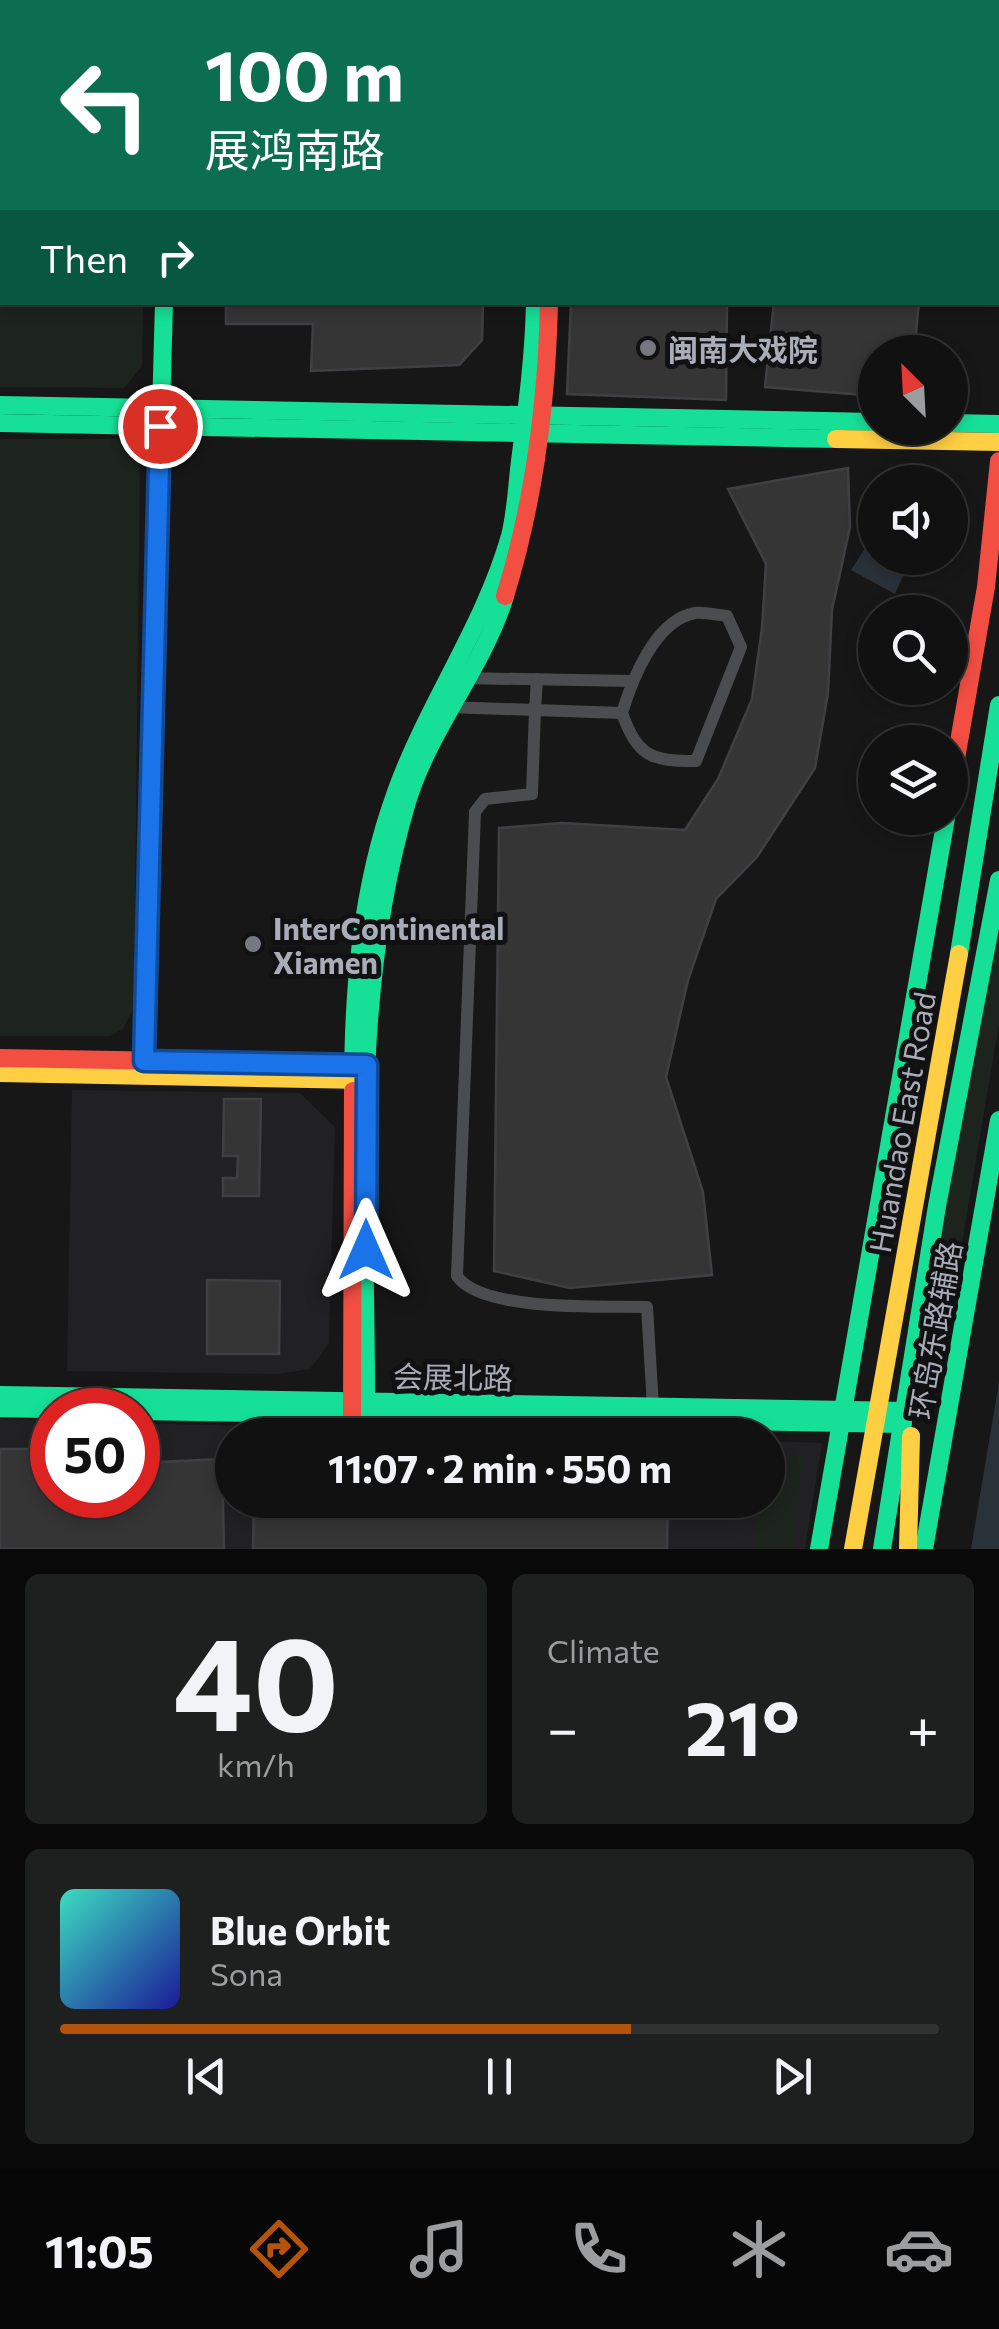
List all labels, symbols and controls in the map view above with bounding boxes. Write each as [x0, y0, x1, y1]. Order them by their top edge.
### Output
text: 100 m [205, 30, 404, 115]
icon: left [40, 40, 170, 170]
text: 展鸿南路 [205, 121, 385, 176]
icon: right [148, 230, 203, 285]
text: Then [40, 234, 128, 281]
place label: 闽南大戏院 [668, 330, 818, 367]
north arrow [858, 335, 968, 445]
map controls [858, 335, 968, 835]
marker: 闽南大戏院 [637, 337, 659, 359]
pin [118, 384, 203, 469]
icon: arrive [133, 399, 188, 454]
button: sound [858, 465, 968, 575]
button: search [858, 595, 968, 705]
button: layers [858, 725, 968, 835]
place label: InterContinental Xiamen [273, 909, 505, 980]
marker: InterContinental Xiamen [242, 933, 264, 955]
street label: Huandao East Road [860, 989, 942, 1255]
position arrow [314, 1198, 418, 1302]
street label: 环岛东路辅路 [900, 1238, 968, 1422]
street label: 会展北路 [393, 1356, 513, 1396]
speed limit sign: 50 [30, 1388, 160, 1518]
text: 11:07 · 2 min · 550 m [328, 1444, 672, 1491]
text: 40 [173, 1599, 339, 1758]
text: Climate [547, 1630, 660, 1670]
text: 21° [685, 1680, 800, 1771]
text: − [547, 1693, 578, 1760]
text: + [907, 1693, 939, 1760]
text: km/h [217, 1744, 295, 1784]
text: Blue Orbit [210, 1906, 390, 1953]
text: Sona [210, 1953, 283, 1993]
icon: previous [179, 2049, 234, 2104]
icon: pause [472, 2049, 527, 2104]
icon: next [765, 2049, 820, 2104]
icon: directions [244, 2214, 314, 2284]
icon: music [404, 2214, 474, 2284]
icon: phone [564, 2214, 634, 2284]
icon: climate [724, 2214, 794, 2284]
icon: car [884, 2214, 954, 2284]
text: 11:05 [45, 2222, 154, 2277]

